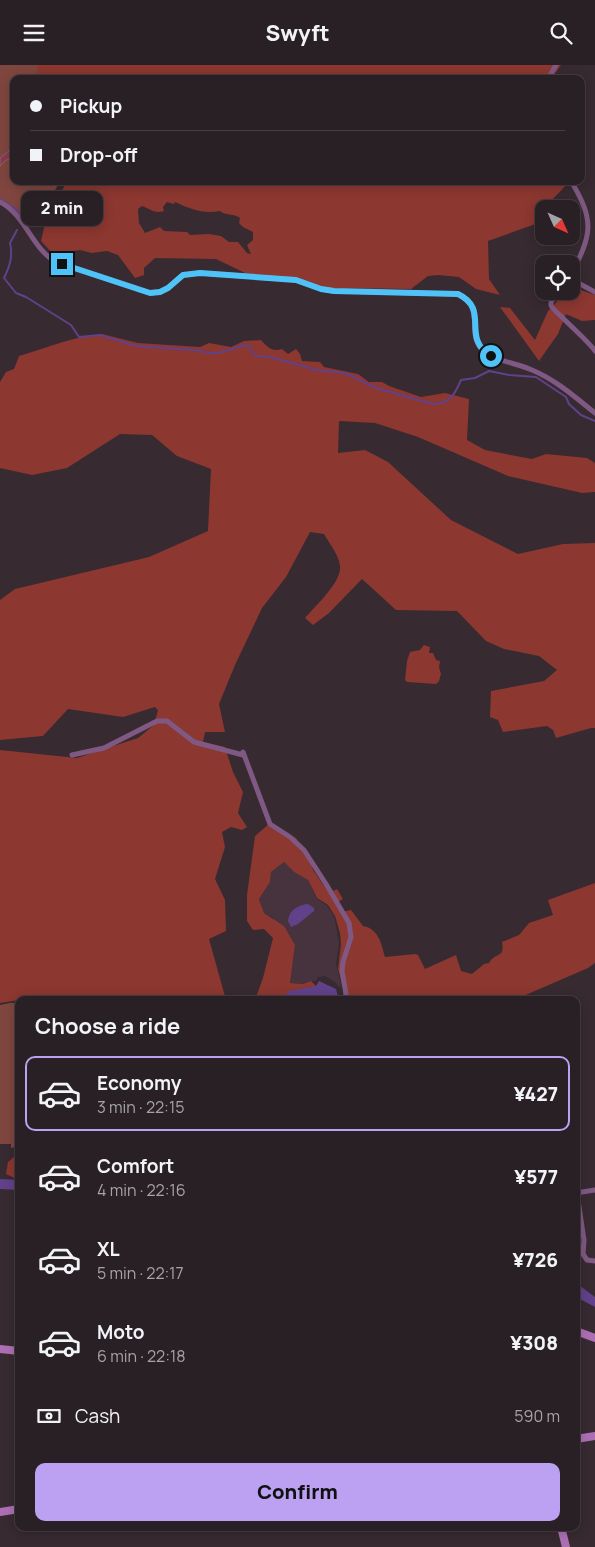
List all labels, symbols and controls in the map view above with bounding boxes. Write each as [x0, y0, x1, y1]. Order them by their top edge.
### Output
text: Swyft [265, 18, 330, 48]
icon: menu [20, 19, 48, 47]
icon: search [547, 19, 575, 47]
text: Pickup [60, 93, 122, 119]
text: Drop-off [60, 142, 137, 168]
callout: 2 min [21, 191, 103, 227]
text: 2 min [41, 197, 83, 219]
north arrow [535, 200, 580, 245]
map controls [535, 200, 580, 300]
route end [51, 253, 73, 275]
button: locate [535, 255, 580, 300]
route start [480, 345, 502, 367]
text: Choose a ride [35, 1011, 180, 1041]
text: Economy [97, 1070, 181, 1096]
icon: car [37, 1071, 82, 1116]
text: ¥427 [514, 1081, 558, 1107]
text: 3 min · 22:15 [97, 1096, 184, 1118]
text: Comfort [97, 1153, 174, 1179]
icon: car [37, 1154, 82, 1199]
text: ¥577 [514, 1164, 558, 1190]
text: 4 min · 22:16 [97, 1179, 186, 1201]
text: XL [97, 1236, 120, 1262]
icon: car [37, 1237, 82, 1282]
text: ¥726 [512, 1247, 558, 1273]
text: 5 min · 22:17 [97, 1262, 184, 1284]
text: Moto [97, 1319, 144, 1345]
icon: car [37, 1320, 82, 1365]
text: ¥308 [510, 1330, 558, 1356]
text: 6 min · 22:18 [97, 1345, 186, 1367]
icon: cash [35, 1402, 63, 1430]
text: Cash [75, 1403, 120, 1429]
text: 590 m [514, 1405, 560, 1427]
button: Confirm [35, 1463, 560, 1521]

